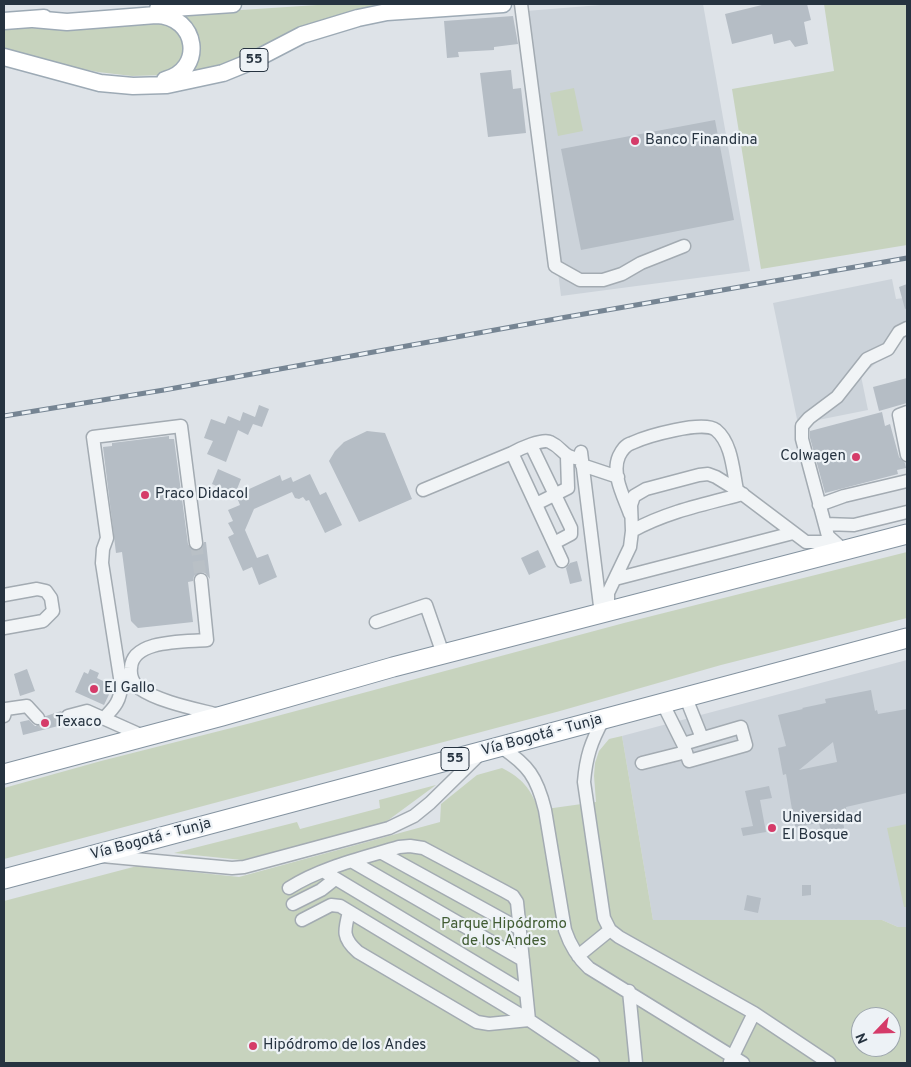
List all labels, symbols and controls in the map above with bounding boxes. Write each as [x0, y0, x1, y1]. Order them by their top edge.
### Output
road number: 55 [240, 48, 268, 72]
place label: Banco Finandina [645, 132, 757, 150]
marker: Banco Finandina [629, 135, 641, 147]
place label: Colwagen [780, 448, 846, 466]
marker: Colwagen [850, 451, 862, 463]
place label: Praco Didacol [155, 486, 248, 504]
marker: Praco Didacol [139, 489, 151, 501]
place label: El Gallo [104, 680, 155, 698]
marker: El Gallo [88, 683, 100, 695]
street label: Vía Bogotá - Tunja [480, 711, 604, 761]
place label: Texaco [55, 714, 101, 732]
marker: Texaco [39, 717, 51, 729]
road number: 55 [441, 748, 469, 771]
place label: Universidad El Bosque [782, 810, 862, 845]
street label: Vía Bogotá - Tunja [89, 815, 213, 865]
marker: Universidad El Bosque [766, 822, 778, 834]
park label: Parque Hipódromo de los Andes [441, 916, 567, 951]
north arrow [851, 1007, 901, 1057]
text: N [853, 1030, 873, 1046]
place label: Hipódromo de los Andes [263, 1037, 426, 1055]
marker: Hipódromo de los Andes [247, 1040, 259, 1052]

